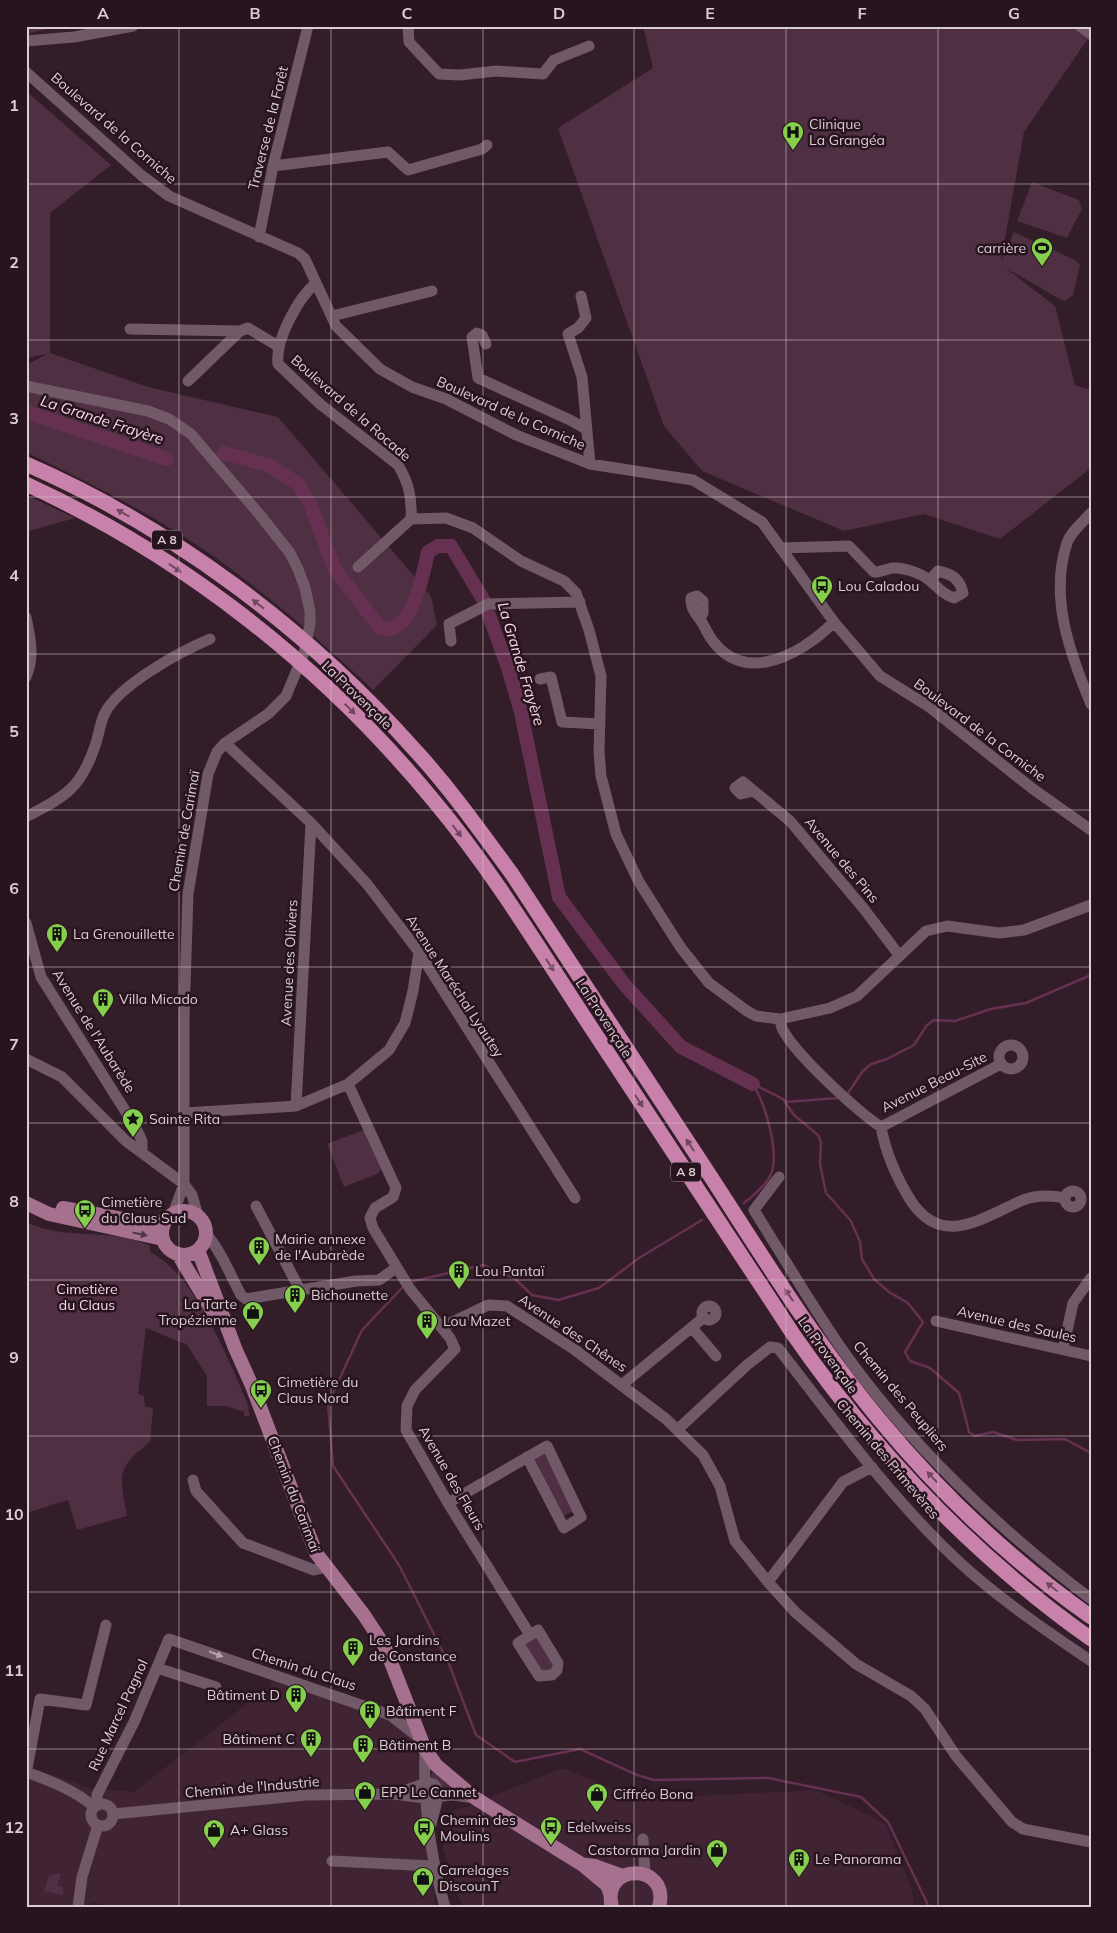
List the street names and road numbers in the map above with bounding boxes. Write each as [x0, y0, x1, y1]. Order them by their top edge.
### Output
street label: Traverse de la Forêt [244, 64, 292, 192]
street label: Boulevard de la Corniche [47, 68, 181, 188]
street label: Boulevard de la Rocade [287, 351, 415, 465]
street label: Boulevard de la Corniche [434, 372, 588, 454]
road number: A 8 [152, 530, 182, 550]
street label: La Provençale [318, 657, 396, 733]
street label: Boulevard de la Corniche [910, 674, 1050, 786]
street label: Chemin de Carimaï [164, 768, 204, 893]
street label: Avenue des Pins [801, 813, 883, 907]
street label: Avenue des Oliviers [277, 899, 301, 1027]
street label: Avenue Maréchal Lyautey [402, 911, 508, 1061]
street label: Avenue de l'Aubarède [49, 966, 139, 1096]
street label: La Provençale [572, 975, 636, 1061]
street label: Avenue Beau-Site [878, 1048, 990, 1116]
road number: A 8 [671, 1162, 701, 1182]
street label: Avenue des Chênes [515, 1290, 631, 1376]
street label: Avenue des Saules [955, 1301, 1079, 1347]
street label: La Provençale [794, 1313, 862, 1397]
street label: Chemin des Peupliers [850, 1337, 952, 1455]
street label: Chemin des Primevères [833, 1395, 944, 1523]
street label: Avenue des Fleurs [415, 1422, 489, 1534]
street label: Chemin du Carimaï [264, 1433, 325, 1555]
street label: Chemin du Claus [249, 1644, 359, 1694]
street label: Rue Marcel Pagnol [84, 1656, 152, 1774]
street label: Chemin de l'Industrie [184, 1772, 320, 1802]

